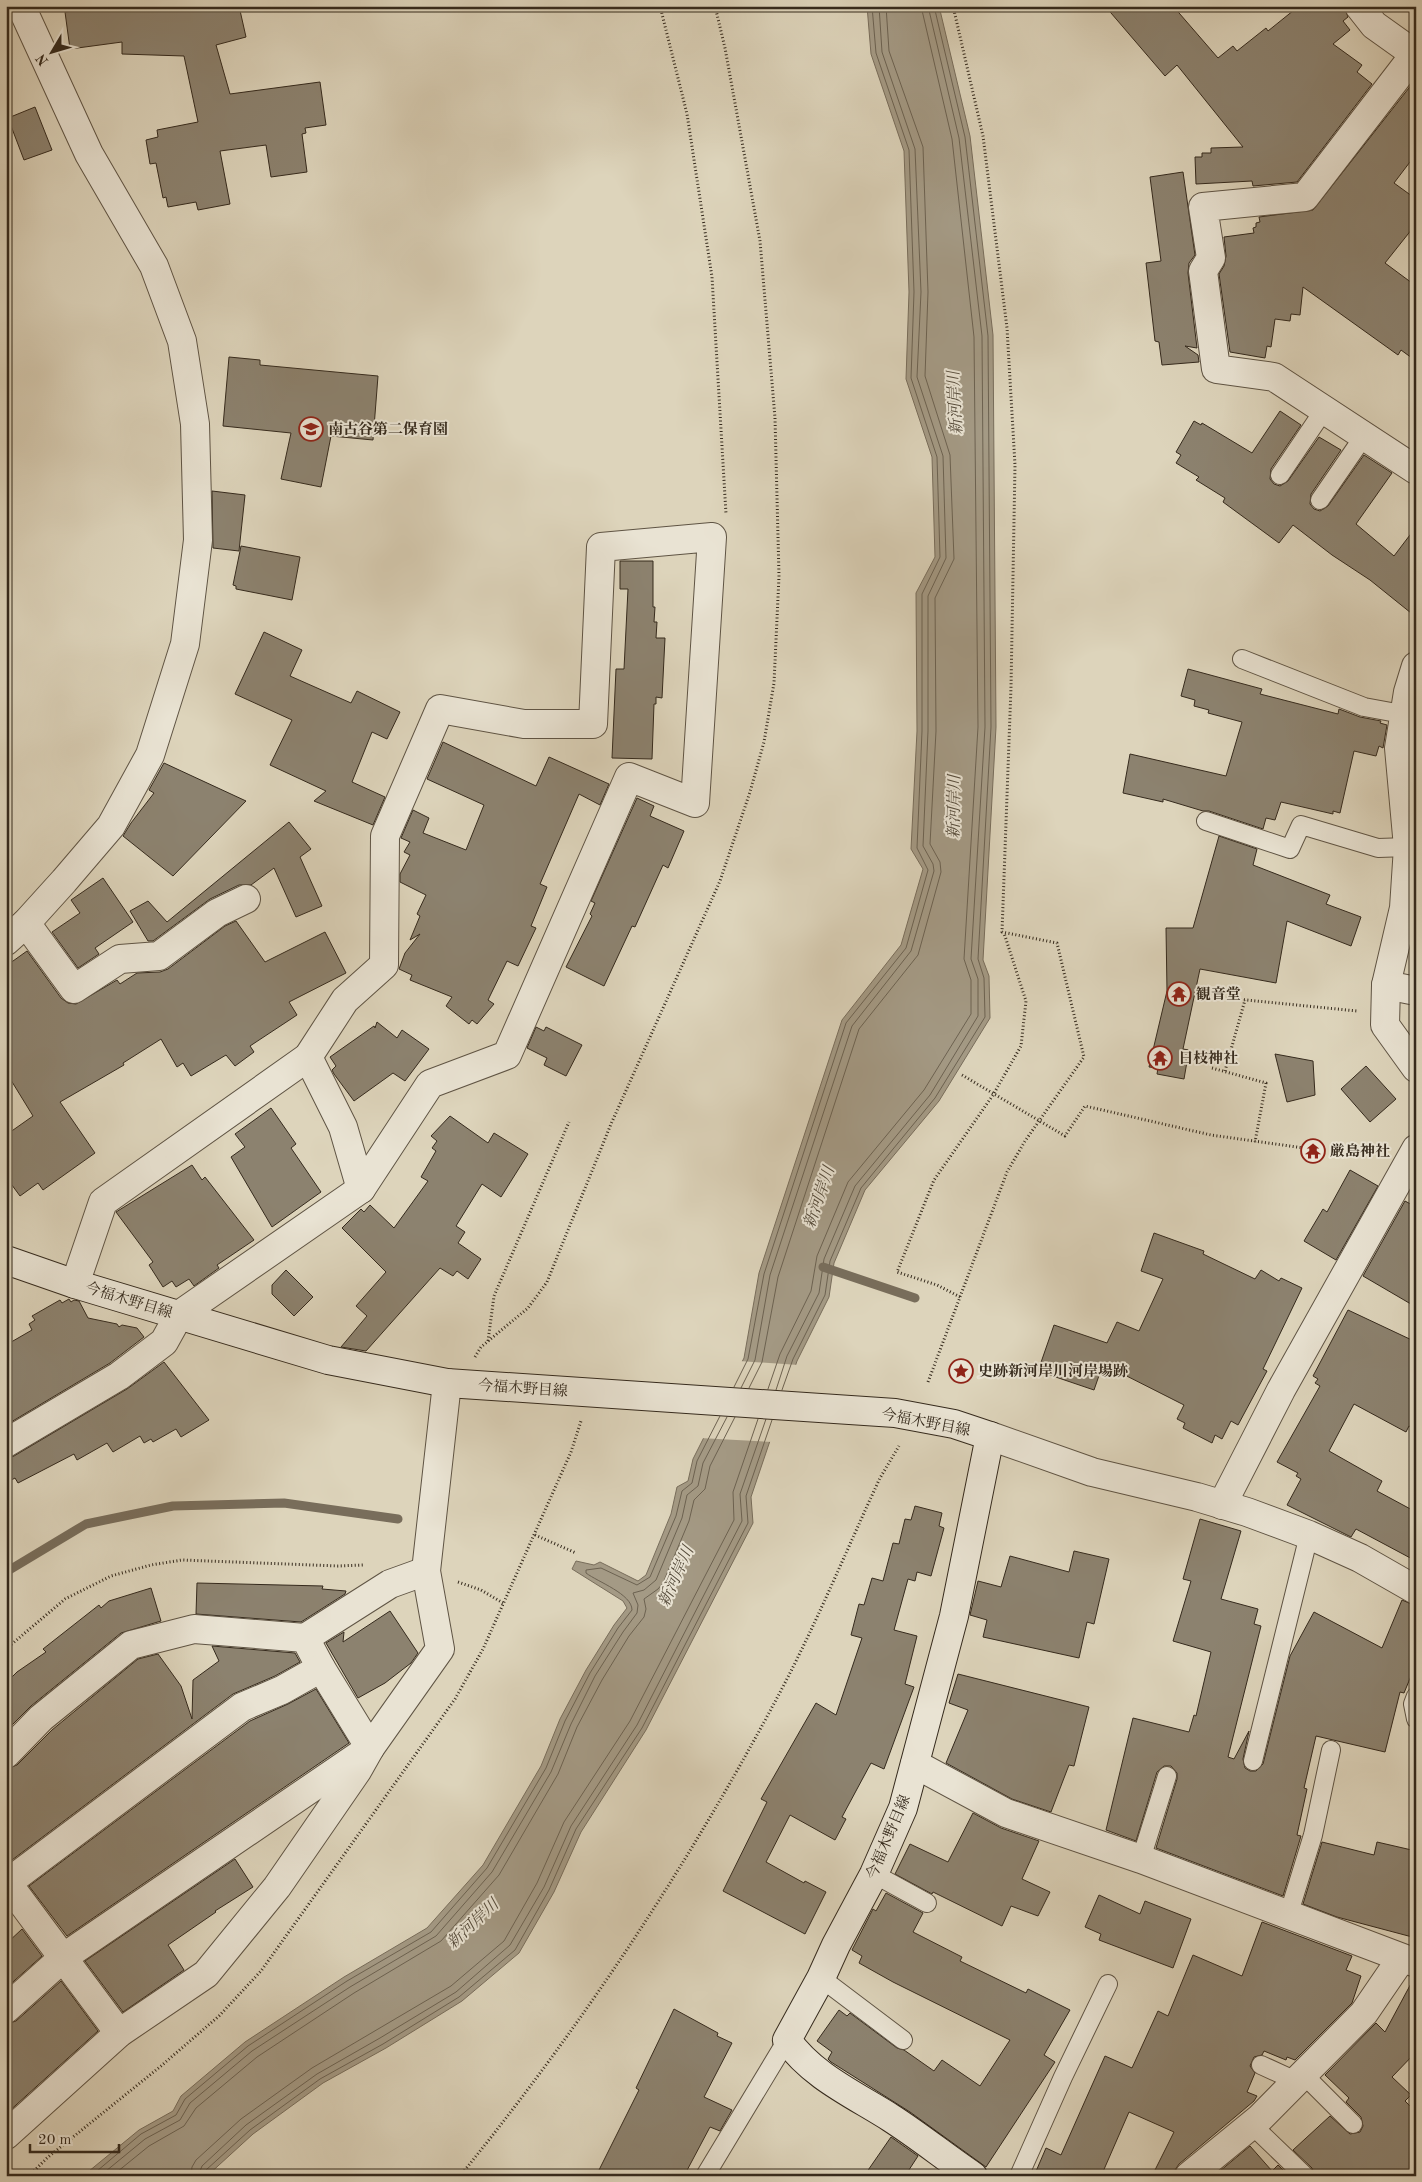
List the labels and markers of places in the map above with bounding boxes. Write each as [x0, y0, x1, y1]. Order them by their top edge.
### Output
school or university icon: 南古谷第二保育園 [298, 416, 324, 442]
place label: 南古谷第二保育園 [328, 421, 448, 438]
temple icon: 観音堂 [1166, 981, 1192, 1007]
place label: 観音堂 [1196, 986, 1241, 1003]
temple icon: 日枝神社 [1147, 1045, 1173, 1071]
place label: 日枝神社 [1178, 1050, 1238, 1067]
temple icon: 厳島神社 [1300, 1138, 1326, 1164]
place label: 厳島神社 [1330, 1143, 1390, 1160]
place icon: 史跡新河岸川河岸場跡 [948, 1358, 974, 1384]
place label: 史跡新河岸川河岸場跡 [978, 1362, 1128, 1380]

